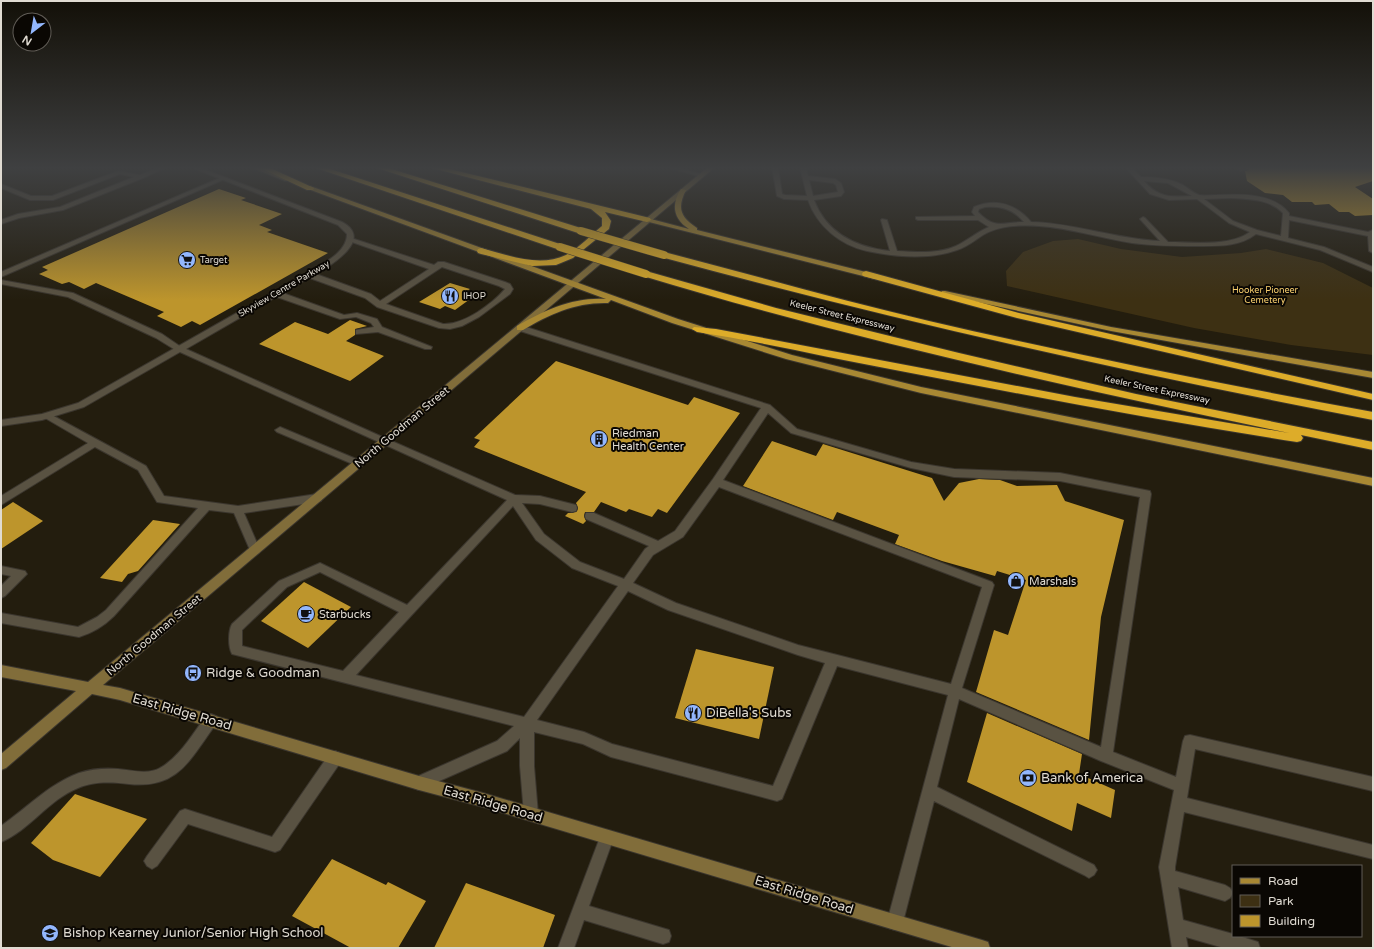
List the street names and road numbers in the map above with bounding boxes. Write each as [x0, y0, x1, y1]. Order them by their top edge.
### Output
street label: Skyview Centre Parkway [236, 258, 332, 320]
street label: Keeler Street Expressway [788, 298, 896, 334]
street label: Keeler Street Expressway [1103, 373, 1211, 407]
street label: North Goodman Street [352, 384, 452, 470]
street label: North Goodman Street [104, 592, 204, 678]
street label: East Ridge Road [131, 690, 233, 734]
street label: East Ridge Road [442, 782, 544, 826]
street label: East Ridge Road [753, 872, 855, 918]

